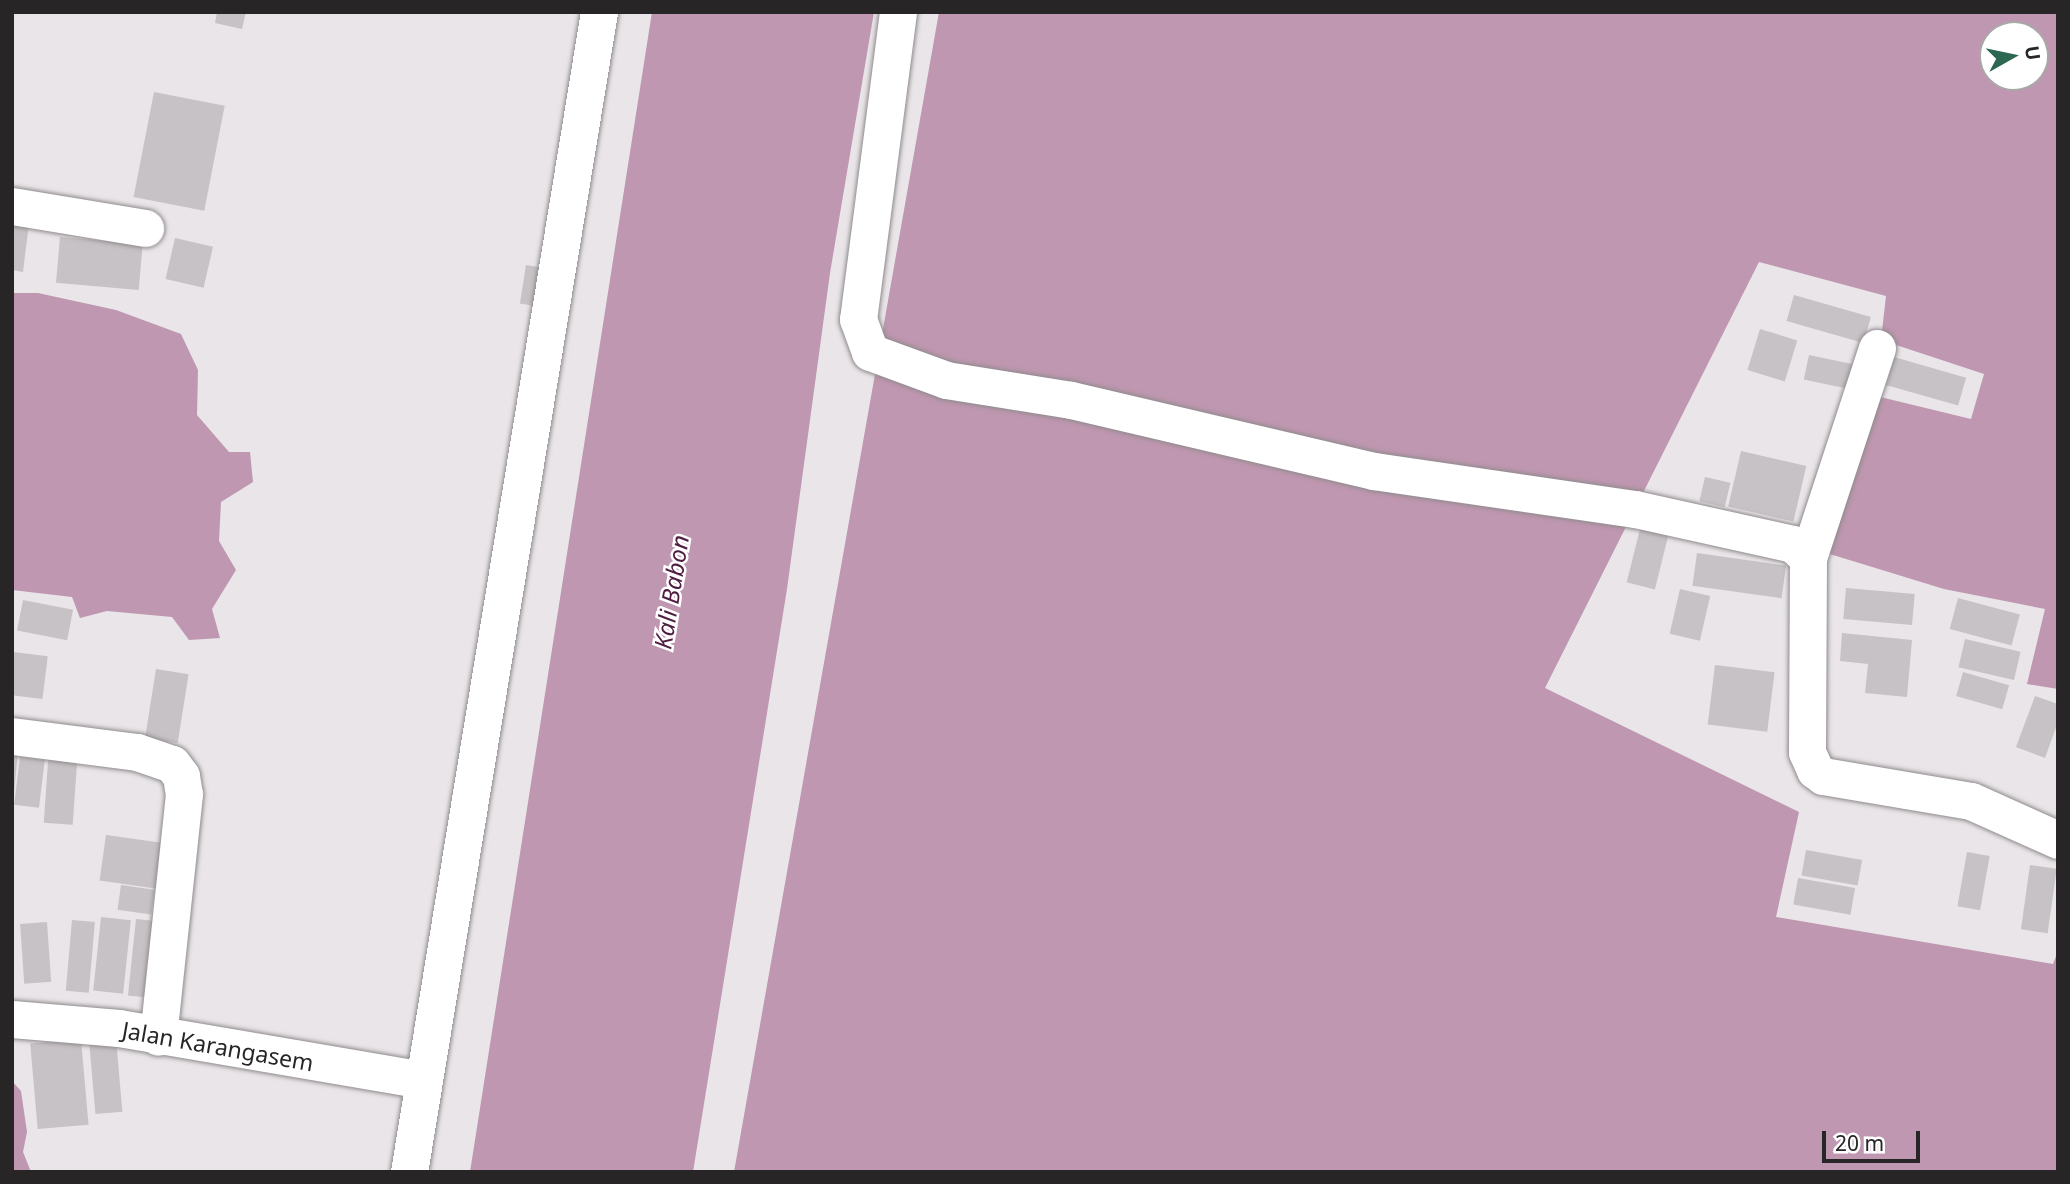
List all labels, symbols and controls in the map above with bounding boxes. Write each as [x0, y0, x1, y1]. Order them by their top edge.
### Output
north arrow [1979, 21, 2049, 91]
text: U [2019, 44, 2047, 62]
water label: Kali Babon [648, 533, 694, 651]
street label: Jalan Karangasem [120, 1016, 316, 1076]
scale bar [1825, 1118, 1923, 1162]
text: 20 m [1835, 1129, 1884, 1157]

